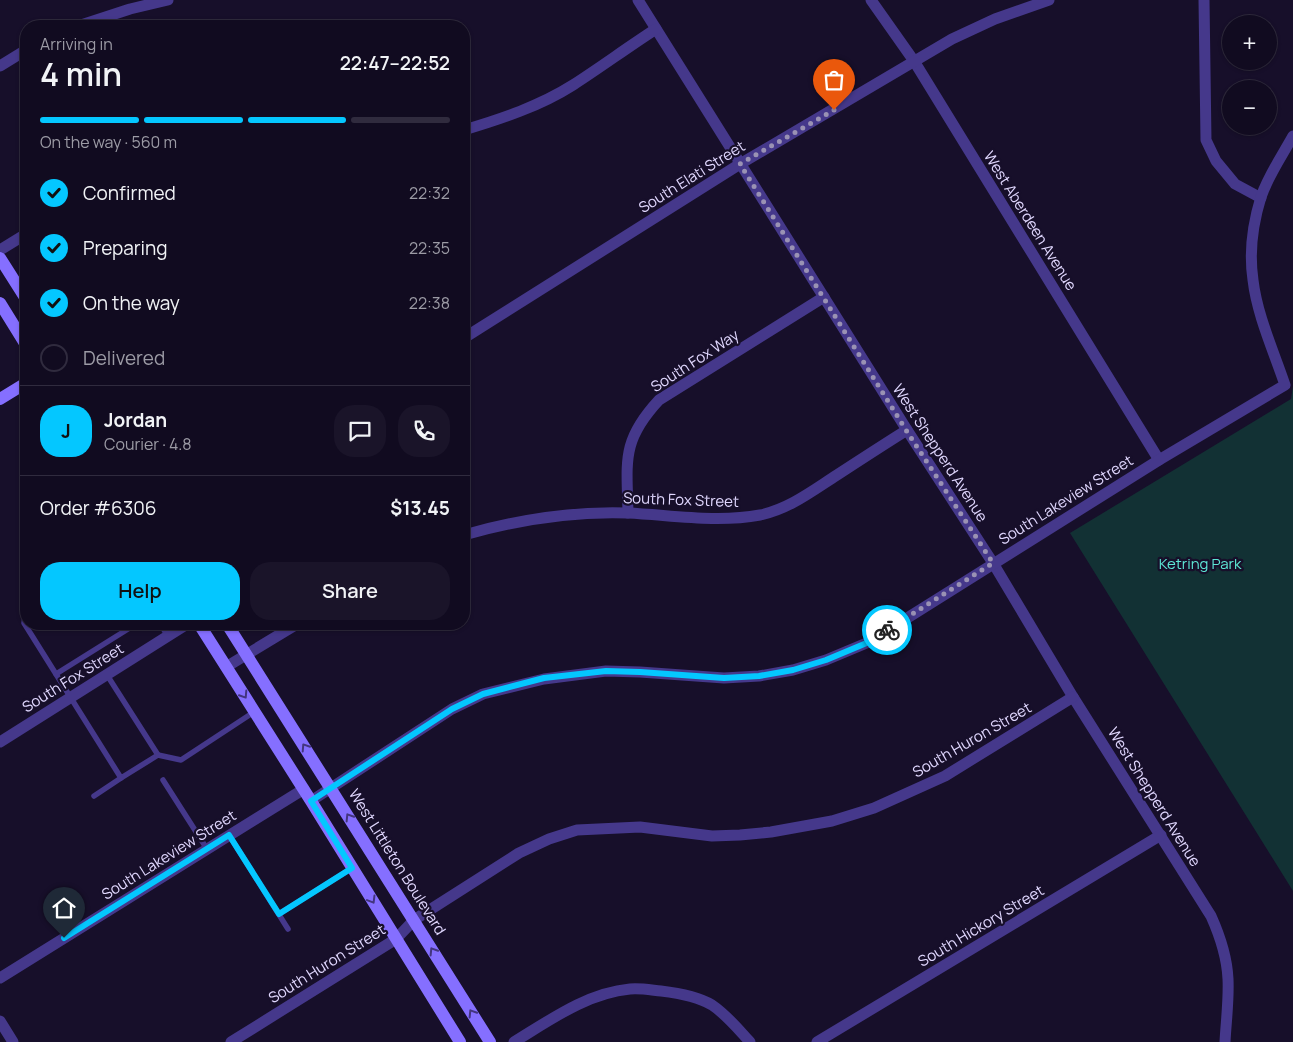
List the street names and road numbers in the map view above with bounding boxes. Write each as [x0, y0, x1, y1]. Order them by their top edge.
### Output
street label: South Elati Street [634, 135, 749, 218]
street label: West Aberdeen Avenue [979, 147, 1082, 295]
street label: South Fox Way [647, 324, 743, 397]
street label: West Shepperd Avenue [888, 380, 993, 526]
street label: South Lakeview Street [995, 450, 1137, 550]
street label: South Fox Street [623, 487, 739, 512]
street label: South Fox Street [18, 638, 127, 717]
street label: South Huron Street [908, 697, 1035, 782]
street label: West Shepperd Avenue [1103, 723, 1206, 871]
street label: West Littleton Boulevard [344, 785, 451, 939]
street label: South Lakeview Street [98, 805, 240, 905]
street label: South Hickory Street [914, 880, 1048, 972]
street label: South Huron Street [264, 919, 389, 1008]

